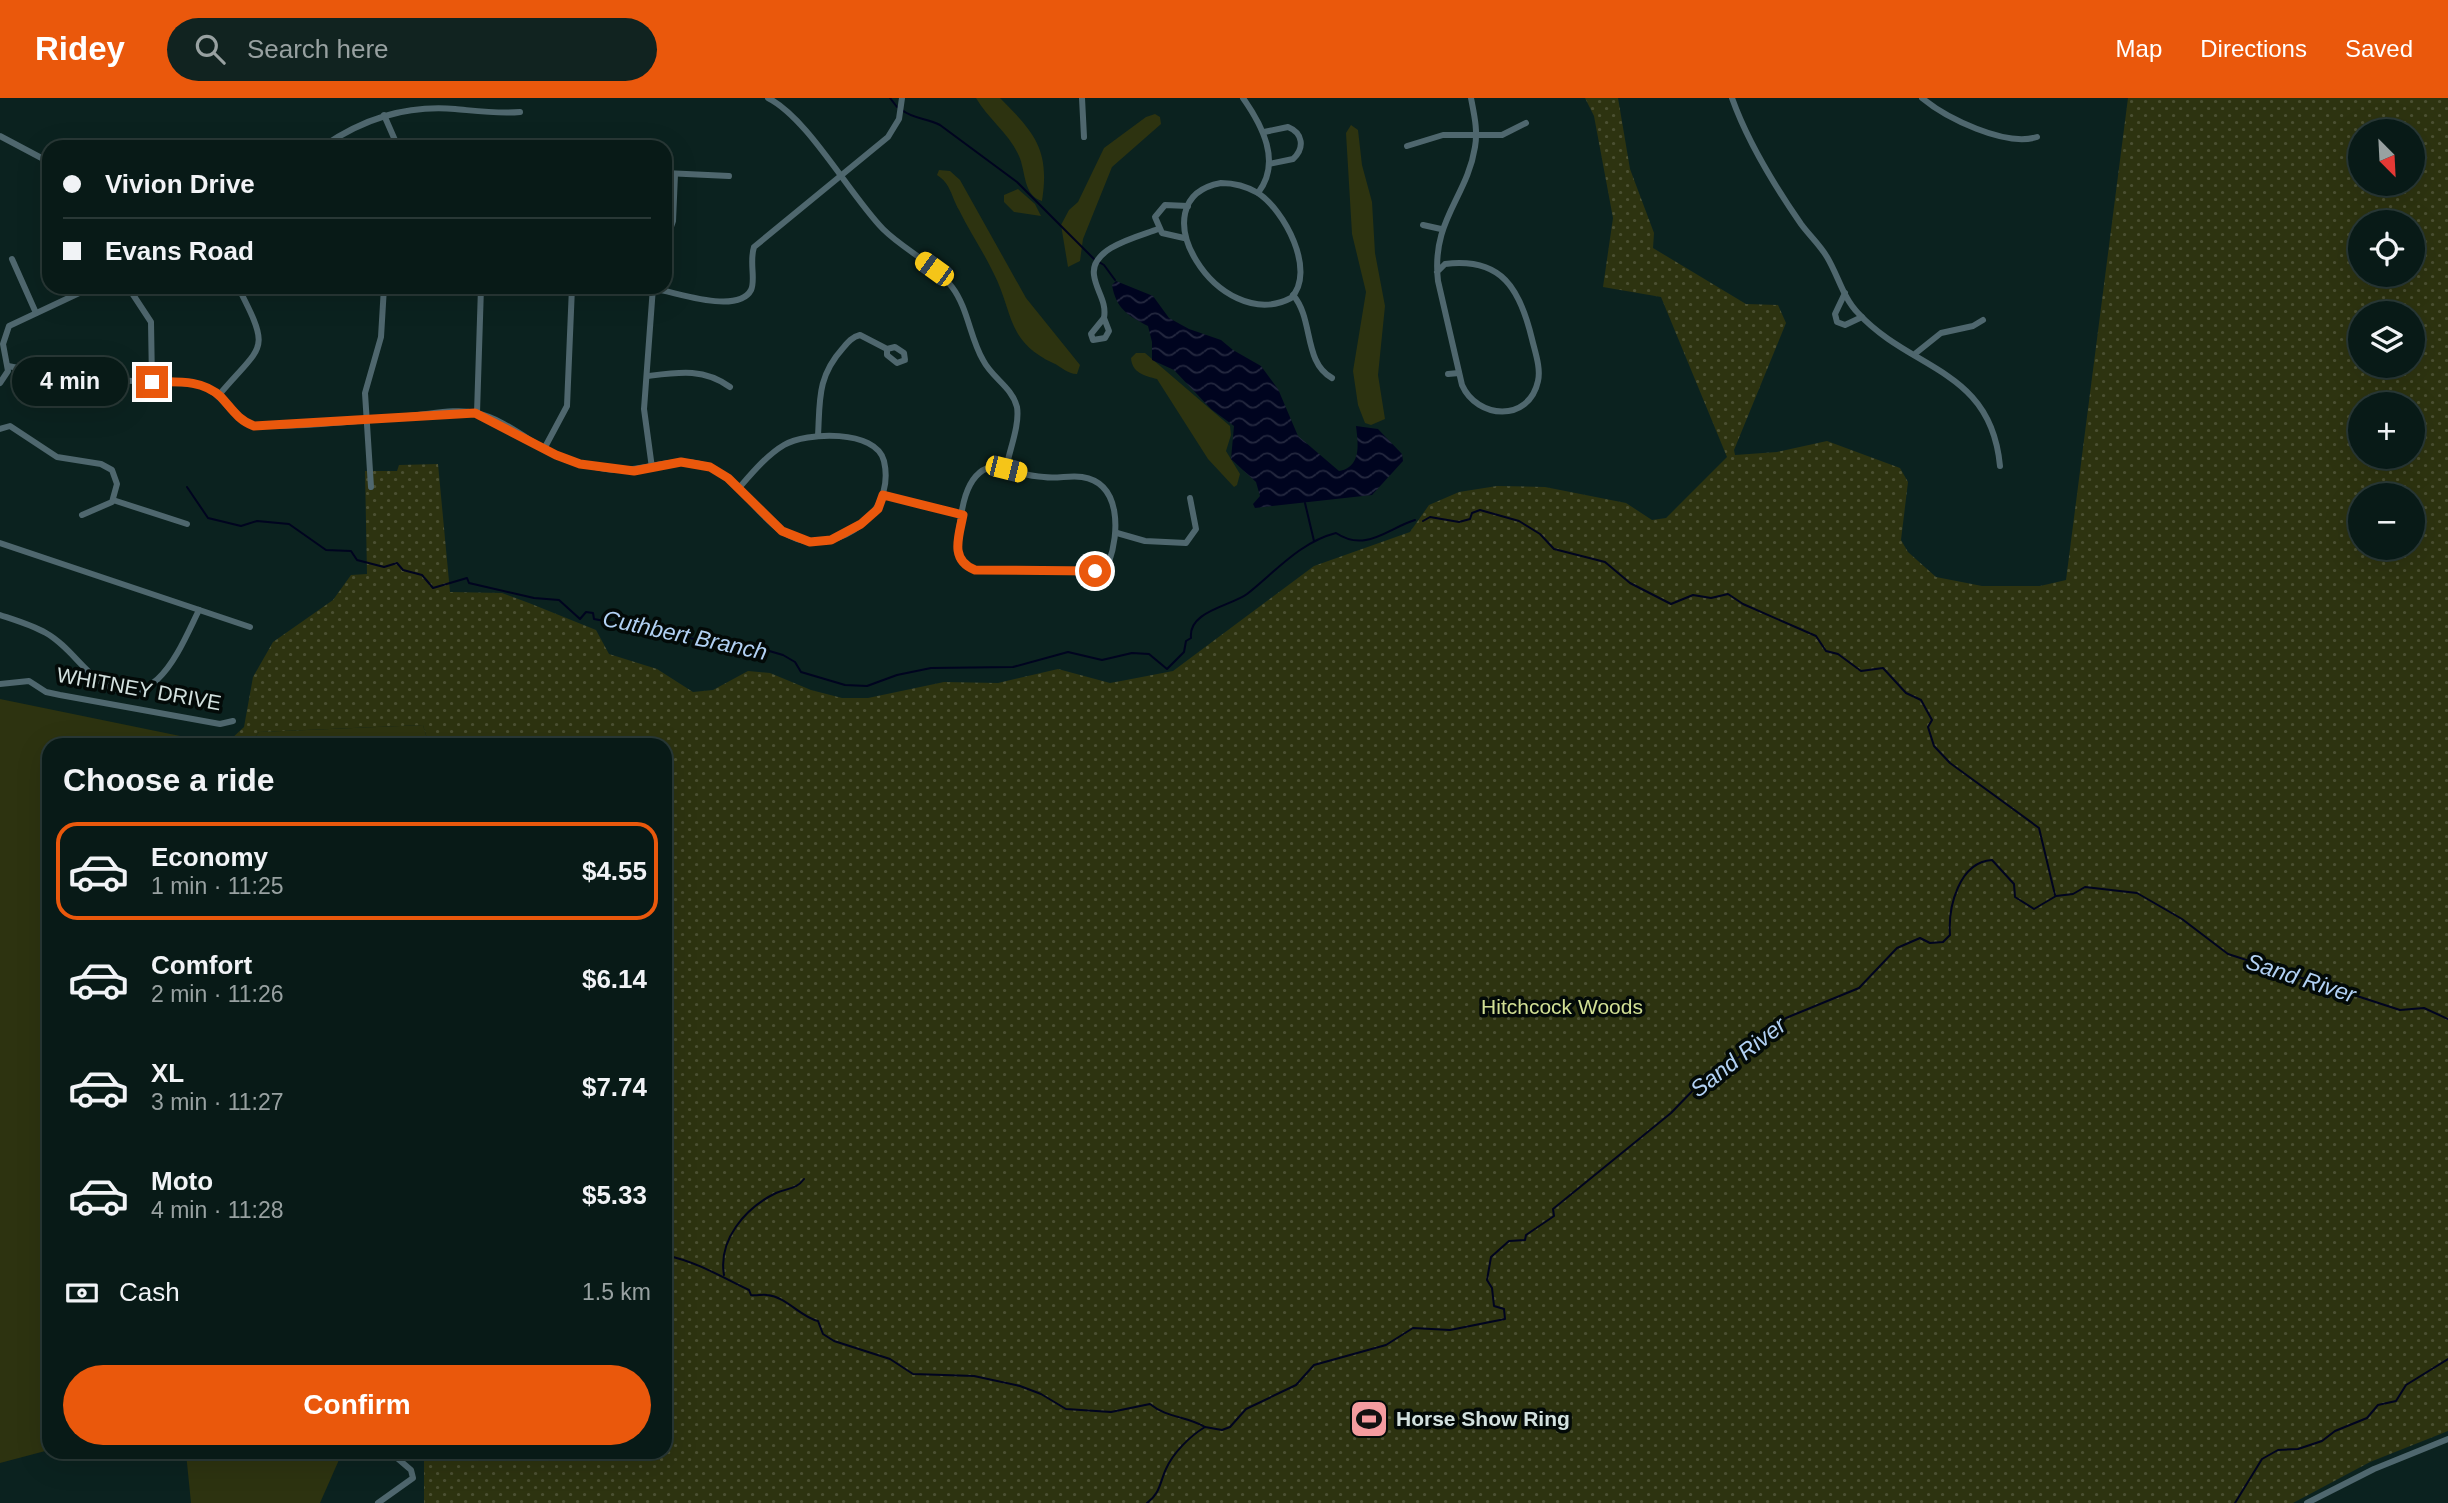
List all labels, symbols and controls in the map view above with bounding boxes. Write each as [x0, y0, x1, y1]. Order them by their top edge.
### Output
search box [167, 18, 657, 81]
text: Ridey [35, 30, 125, 67]
icon: search [191, 30, 229, 68]
text: Search here [247, 34, 389, 64]
text: Map [2116, 35, 2162, 62]
text: Directions [2200, 35, 2307, 62]
text: Saved [2345, 35, 2413, 62]
north arrow [2348, 119, 2426, 196]
map controls [2348, 119, 2425, 560]
text: Vivion Drive [105, 169, 255, 199]
button: locate [2348, 210, 2425, 287]
text: Evans Road [105, 236, 254, 266]
car [911, 248, 958, 290]
button: layers [2348, 301, 2425, 378]
callout: 4 min [12, 358, 128, 406]
route end [136, 366, 168, 398]
text: 4 min [40, 368, 100, 394]
button: + [2348, 392, 2425, 469]
car [984, 454, 1029, 484]
button: − [2348, 483, 2425, 560]
route start [1079, 555, 1111, 587]
water label: Cuthbert Branch [600, 605, 770, 665]
street label: WHITNEY DRIVE [55, 663, 223, 714]
text: Choose a ride [63, 762, 275, 798]
icon: car [67, 840, 130, 903]
text: Economy [151, 842, 268, 872]
text: $4.55 [582, 856, 647, 886]
text: 1 min · 11:25 [151, 873, 284, 899]
icon: car [67, 948, 130, 1011]
water label: Sand River [2243, 948, 2360, 1008]
text: Comfort [151, 950, 252, 980]
text: $6.14 [582, 964, 647, 994]
text: 2 min · 11:26 [151, 981, 284, 1007]
park label: Hitchcock Woods [1481, 995, 1643, 1018]
water label: Sand River [1685, 1011, 1792, 1102]
icon: car [67, 1056, 130, 1119]
text: XL [151, 1058, 184, 1088]
text: $7.74 [582, 1072, 647, 1102]
text: 3 min · 11:27 [151, 1089, 284, 1115]
icon: car [67, 1164, 130, 1227]
text: Moto [151, 1166, 213, 1196]
text: $5.33 [582, 1180, 647, 1210]
text: 4 min · 11:28 [151, 1197, 284, 1223]
icon: cash [63, 1274, 101, 1312]
text: Cash [119, 1277, 180, 1307]
text: 1.5 km [582, 1279, 651, 1305]
button: Confirm [63, 1365, 651, 1445]
sports icon: Horse Show Ring [1348, 1398, 1390, 1440]
place label: Horse Show Ring [1396, 1407, 1570, 1430]

